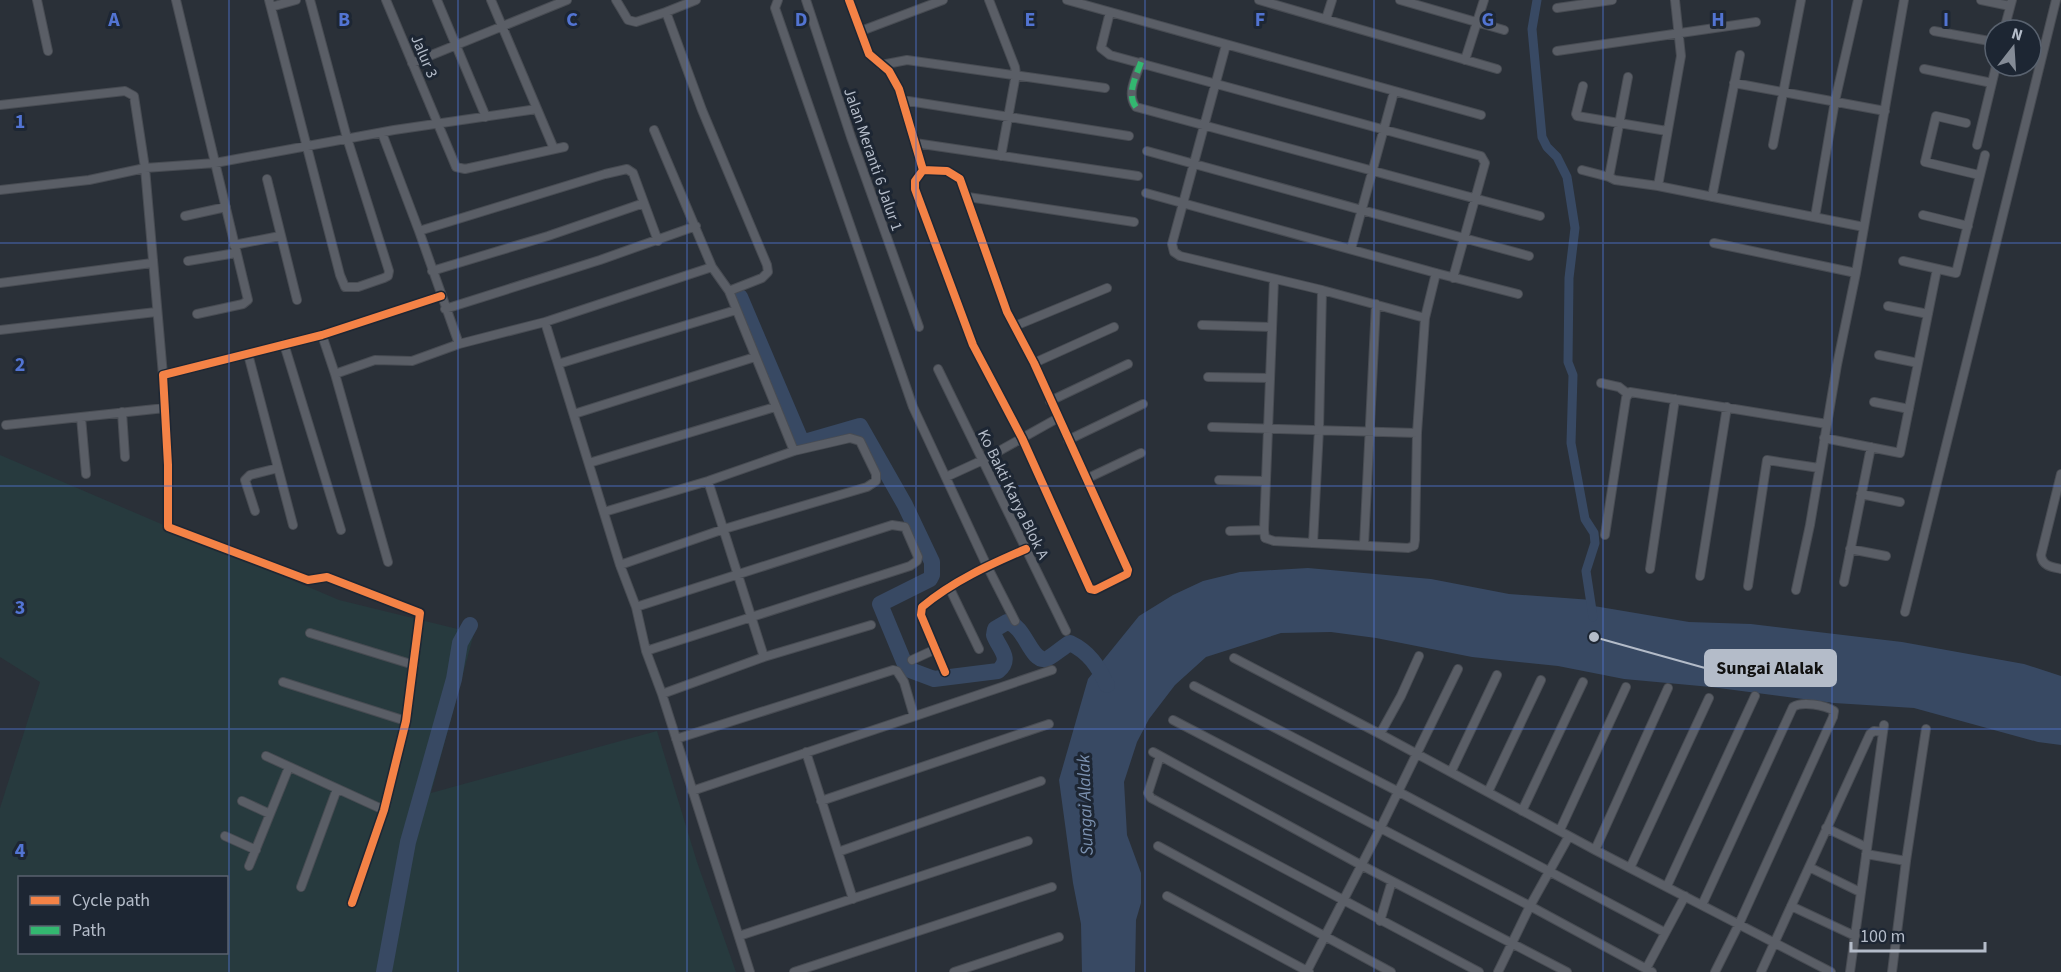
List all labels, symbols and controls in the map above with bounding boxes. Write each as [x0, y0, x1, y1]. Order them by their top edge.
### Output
text: A [107, 6, 120, 34]
text: B [338, 6, 350, 34]
text: C [566, 6, 578, 34]
text: D [795, 6, 807, 34]
text: E [1025, 6, 1035, 34]
text: F [1255, 6, 1265, 34]
text: G [1482, 6, 1494, 34]
text: H [1711, 6, 1725, 34]
text: I [1943, 6, 1949, 34]
north arrow [1983, 18, 2043, 78]
text: N [2009, 23, 2025, 47]
street label: Jalur 3 [405, 31, 443, 82]
street label: Jalan Meranti 6 Jalur 1 [838, 85, 908, 234]
text: 1 [15, 108, 25, 136]
text: 2 [15, 351, 25, 379]
street label: Ko Bakti Karya Blok A [972, 426, 1054, 563]
text: 3 [15, 594, 25, 622]
callout: Sungai Alalak [1705, 650, 1836, 686]
text: Sungai Alalak [1716, 656, 1824, 681]
water label: Sungai Alalak [1071, 754, 1100, 856]
text: 4 [15, 837, 26, 865]
legend [18, 876, 228, 954]
text: Cycle path [72, 888, 150, 913]
scale bar [1851, 915, 1984, 953]
text: Path [72, 918, 106, 943]
text: 100 m [1860, 924, 1905, 949]

